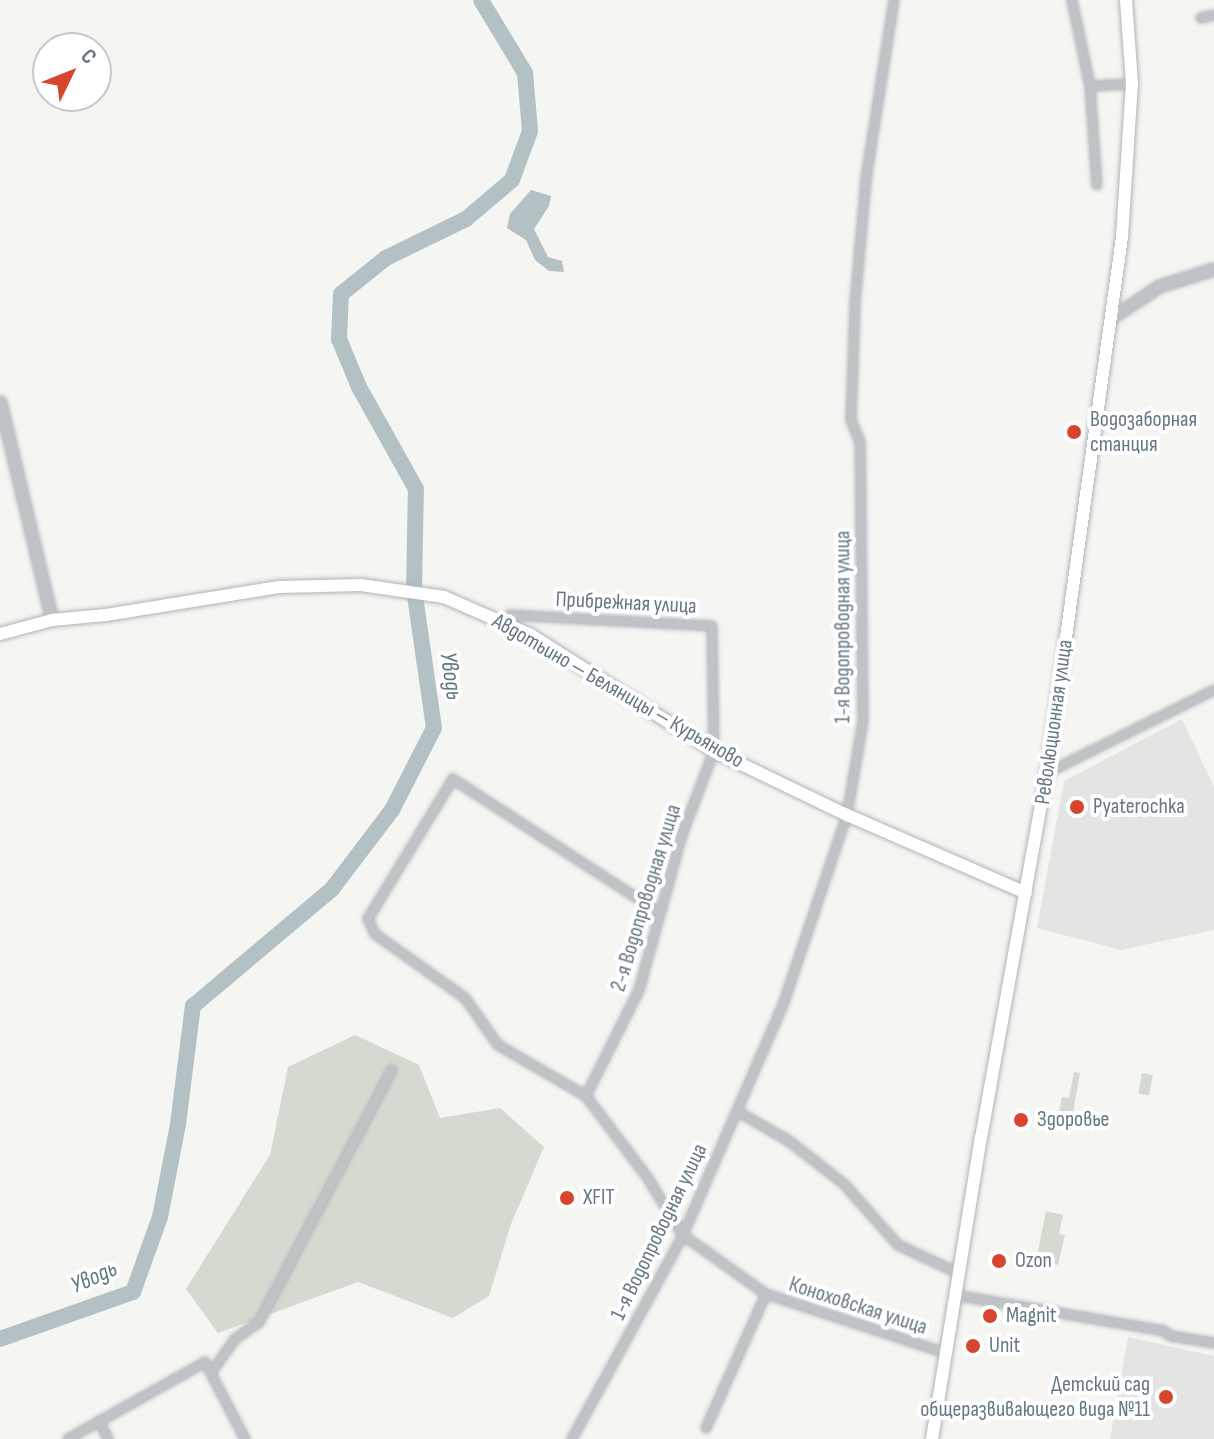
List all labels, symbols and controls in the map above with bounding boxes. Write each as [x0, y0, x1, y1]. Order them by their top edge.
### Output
north arrow [32, 32, 112, 112]
text: С [75, 43, 102, 70]
place label: Водозаборная станция [1090, 406, 1197, 458]
marker: Водозаборная станция [1065, 423, 1083, 441]
street label: 1-я Водопроводная улица [830, 531, 856, 723]
street label: Прибрежная улица [555, 586, 697, 620]
street label: Авдотьино — Беляницы — Курьяново [488, 608, 748, 774]
street label: Революционная улица [1029, 638, 1079, 806]
water label: Уводь [433, 650, 469, 702]
place label: Pyaterochka [1093, 794, 1185, 820]
marker: Pyaterochka [1068, 798, 1086, 816]
street label: 2-я Водопроводная улица [605, 801, 687, 995]
place label: Здоровье [1037, 1107, 1109, 1133]
marker: Здоровье [1012, 1111, 1030, 1129]
street label: 1-я Водопроводная улица [605, 1140, 713, 1324]
place label: XFIT [583, 1185, 614, 1211]
marker: XFIT [558, 1189, 576, 1207]
place label: Ozon [1015, 1248, 1052, 1274]
marker: Ozon [990, 1252, 1008, 1270]
water label: Уводь [66, 1254, 122, 1300]
street label: Коноховская улица [786, 1271, 930, 1341]
place label: Magnit [1006, 1303, 1057, 1329]
marker: Magnit [981, 1307, 999, 1325]
place label: Unit [989, 1333, 1020, 1359]
marker: Unit [964, 1337, 982, 1355]
place label: Детский сад общеразвивающего вида №11 [920, 1371, 1150, 1422]
marker: Детский сад общеразвивающего вида №11 [1157, 1388, 1175, 1406]

